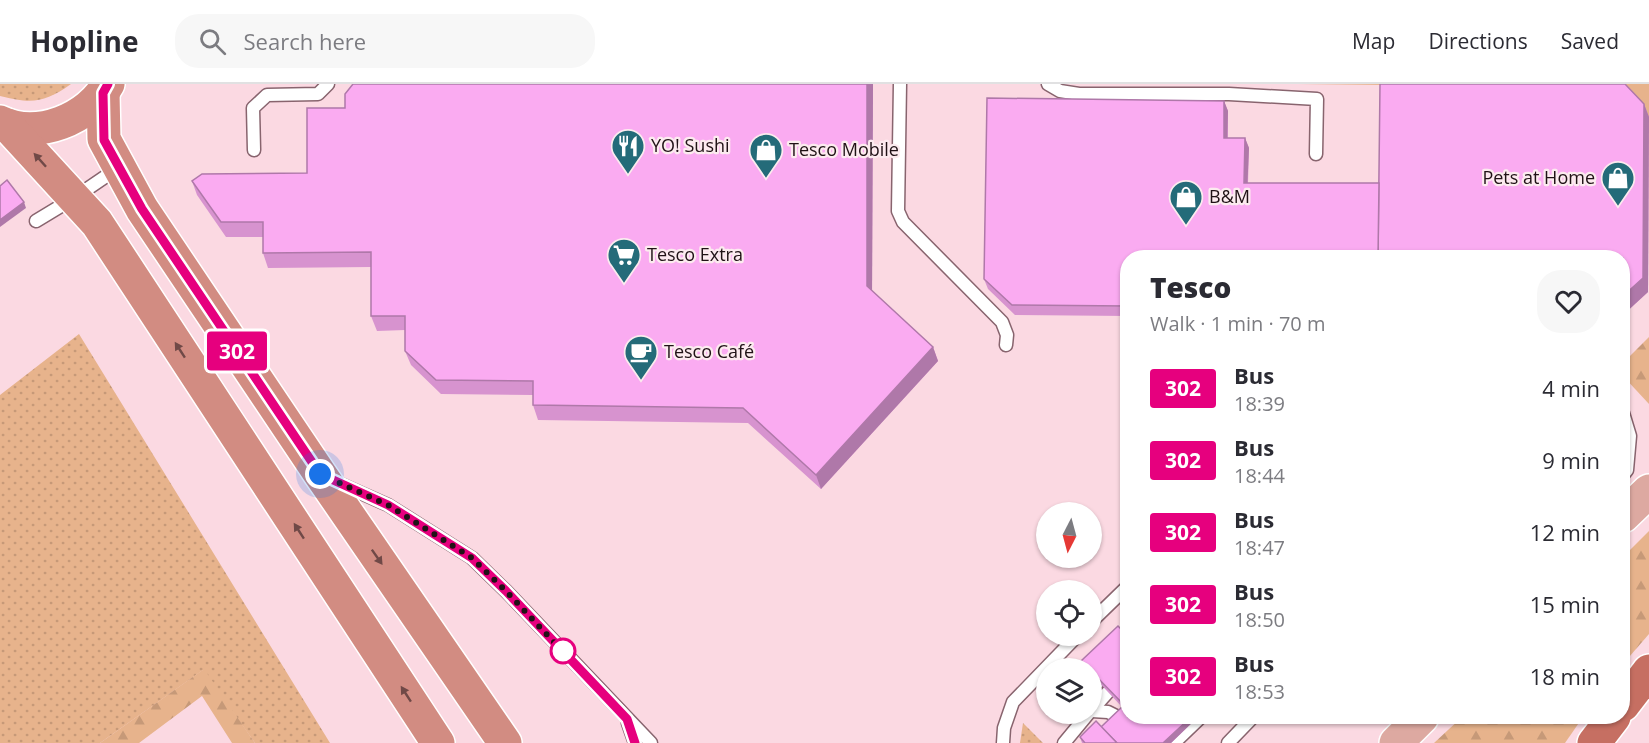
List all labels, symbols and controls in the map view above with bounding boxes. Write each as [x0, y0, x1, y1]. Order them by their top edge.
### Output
search box [175, 14, 595, 68]
text: Hopline [30, 22, 139, 60]
icon: search [196, 25, 229, 58]
text: Search here [244, 26, 366, 56]
text: Map [1352, 27, 1395, 55]
text: Directions [1428, 27, 1528, 55]
text: Saved [1561, 27, 1619, 55]
restaurant icon: YO! Sushi [610, 128, 646, 175]
shop icon: Tesco Mobile [748, 132, 784, 179]
place label: YO! Sushi [651, 133, 730, 157]
place label: Tesco Mobile [789, 137, 899, 161]
one-way arrow [33, 153, 47, 168]
shop icon: Pets at Home [1600, 160, 1636, 207]
place label: Pets at Home [1482, 165, 1595, 189]
shop icon: B&M [1168, 179, 1204, 226]
place label: B&M [1209, 184, 1250, 208]
supermarket icon: Tesco Extra [606, 237, 642, 284]
place label: Tesco Extra [647, 242, 743, 266]
text: Tesco [1150, 268, 1231, 306]
button: heart [1537, 270, 1600, 333]
text: Walk · 1 min · 70 m [1150, 310, 1325, 337]
line badge: 302 [202, 332, 272, 370]
cafe icon: Tesco Café [623, 334, 659, 381]
text: 302 [219, 337, 255, 365]
place label: Tesco Café [664, 339, 754, 363]
one-way arrow [175, 342, 186, 358]
text: Bus [1234, 360, 1274, 390]
text: 4 min [1542, 373, 1600, 403]
text: 302 [1165, 374, 1201, 402]
text: 18:39 [1234, 390, 1285, 417]
text: Bus [1234, 432, 1274, 462]
text: 9 min [1542, 445, 1600, 475]
text: 302 [1165, 446, 1201, 474]
your location [305, 459, 335, 489]
text: 18:44 [1234, 462, 1285, 489]
north arrow [1036, 502, 1102, 568]
map controls [1036, 502, 1102, 724]
text: Bus [1234, 504, 1274, 534]
text: 12 min [1530, 517, 1600, 547]
text: 302 [1165, 518, 1201, 546]
one-way arrow [294, 523, 305, 539]
text: 18:47 [1234, 534, 1285, 561]
one-way arrow [371, 549, 382, 565]
text: Bus [1234, 576, 1274, 606]
button: locate [1036, 580, 1102, 646]
text: 15 min [1530, 589, 1600, 619]
text: 302 [1165, 590, 1201, 618]
text: 18:50 [1234, 606, 1285, 633]
unlabelled marker [550, 638, 576, 664]
text: Bus [1234, 648, 1274, 678]
button: layers [1036, 658, 1102, 724]
text: 18 min [1530, 661, 1600, 691]
text: 302 [1165, 662, 1201, 690]
text: 18:53 [1234, 678, 1285, 705]
one-way arrow [400, 686, 411, 702]

